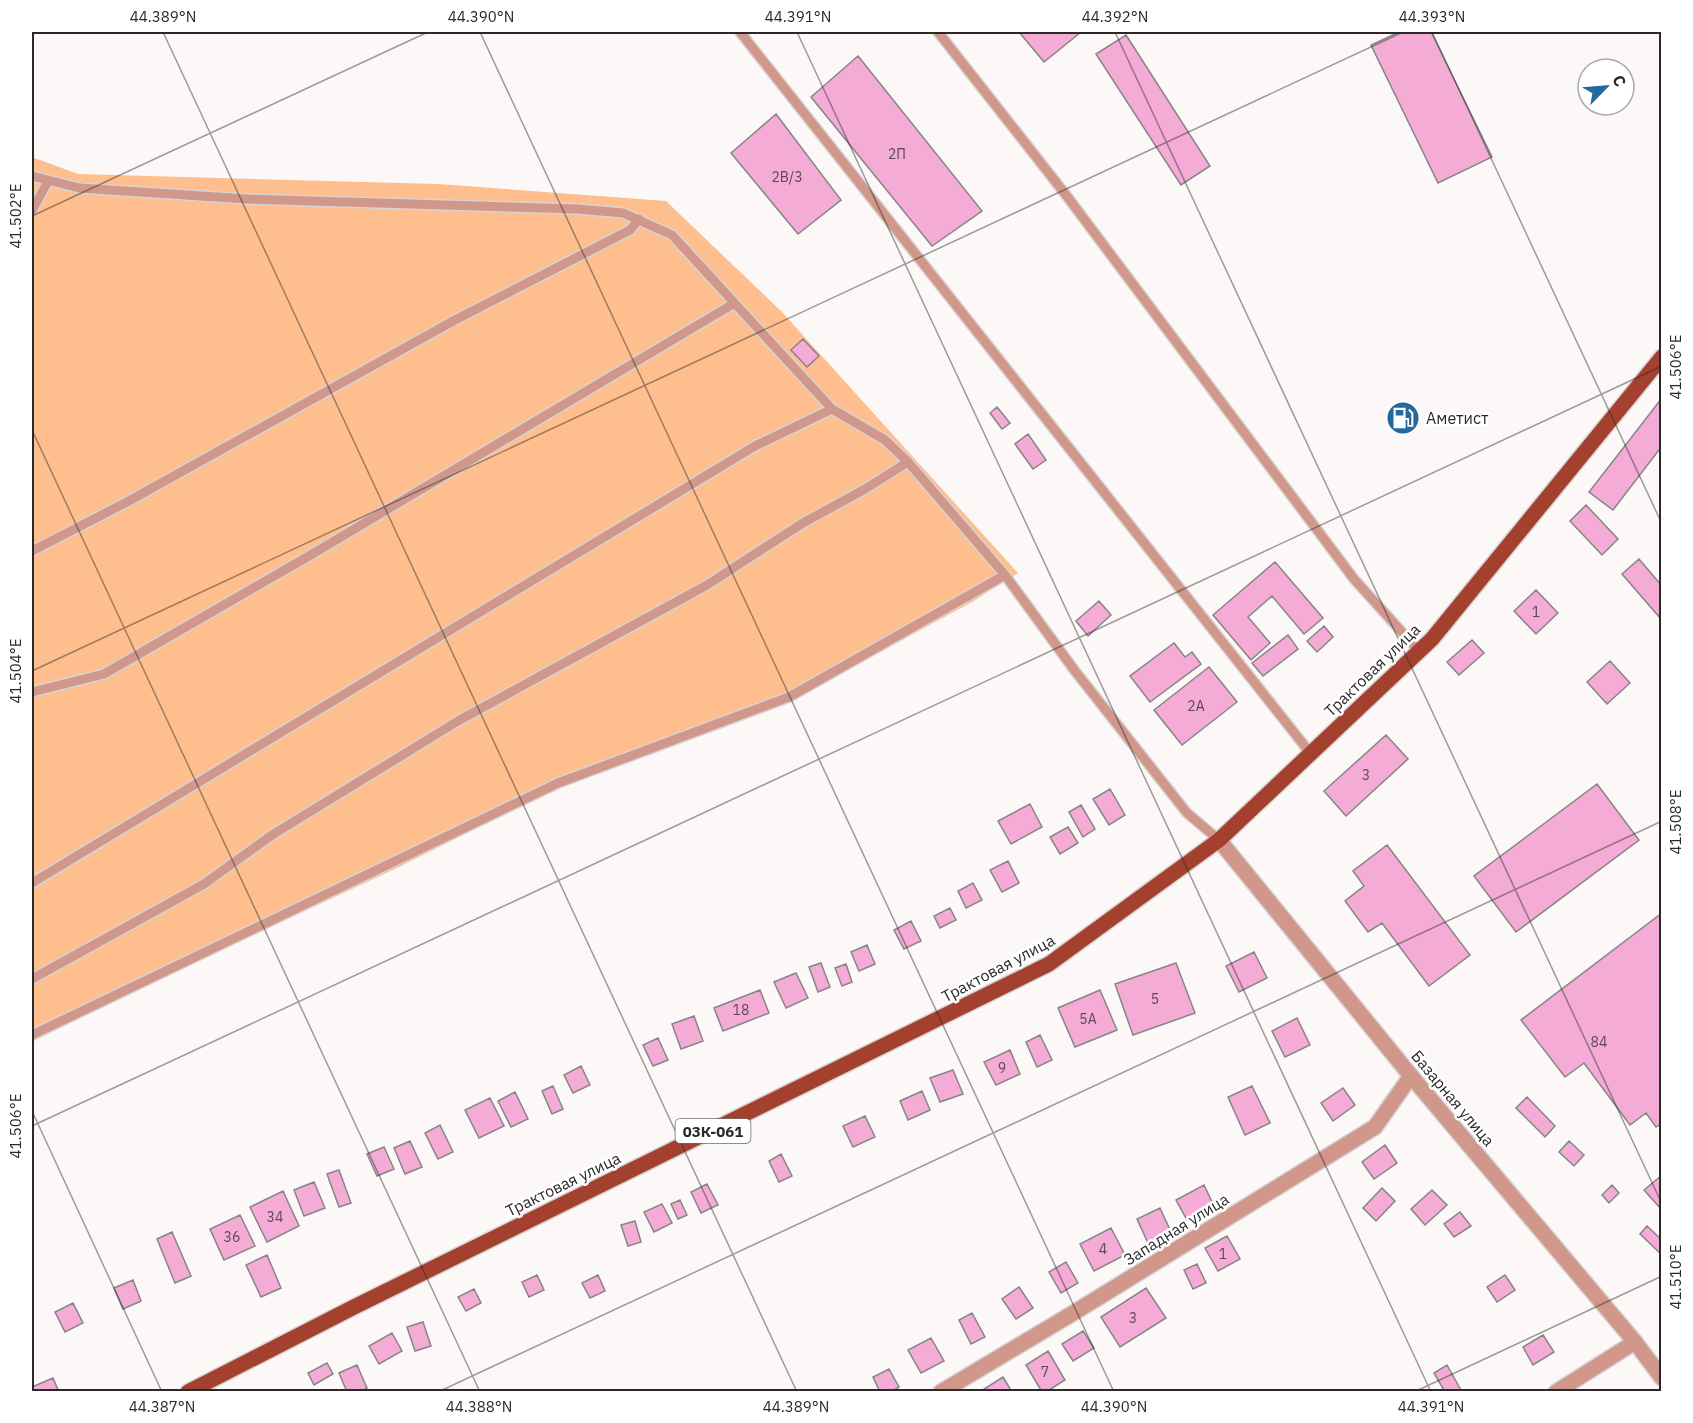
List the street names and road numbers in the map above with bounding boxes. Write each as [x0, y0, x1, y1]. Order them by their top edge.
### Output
street label: Трактовая улица [1320, 619, 1424, 721]
street label: Трактовая улица [938, 930, 1058, 1006]
street label: Базарная улица [1407, 1046, 1499, 1150]
road number: 03К-061 [676, 1119, 750, 1143]
street label: Трактовая улица [502, 1147, 624, 1220]
street label: Западная улица [1120, 1188, 1233, 1269]

